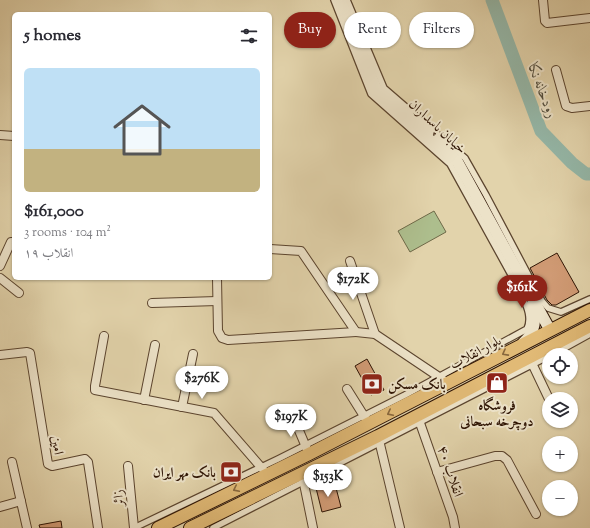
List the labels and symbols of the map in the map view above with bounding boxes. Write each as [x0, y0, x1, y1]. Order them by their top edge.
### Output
water label: رودخانه نکا [521, 59, 562, 122]
street label: خیابان پاسداران [403, 95, 470, 160]
pin: $172K [325, 267, 381, 301]
pin: $161K [494, 275, 550, 309]
street label: بلوار انقلاب [447, 332, 506, 376]
one-way arrow [502, 348, 510, 356]
pin: $276K [174, 366, 230, 400]
shop icon: فروشگاه دوچرخه سبحانی [484, 370, 510, 396]
bank icon: بانک مسکن [359, 371, 385, 397]
place label: بانک مسکن [388, 376, 446, 396]
place label: فروشگاه دوچرخه سبحانی [459, 396, 534, 433]
pin: $197K [263, 404, 319, 438]
one-way arrow [387, 408, 394, 416]
street label: امین [45, 434, 67, 456]
street label: انقلاب ۴۰ [431, 443, 467, 500]
bank icon: بانک مهر ایران [218, 459, 244, 485]
place label: بانک مهر ایران [153, 464, 216, 484]
pin: $153K [300, 464, 356, 498]
one-way arrow [233, 485, 240, 492]
street label: زائر [109, 489, 131, 509]

